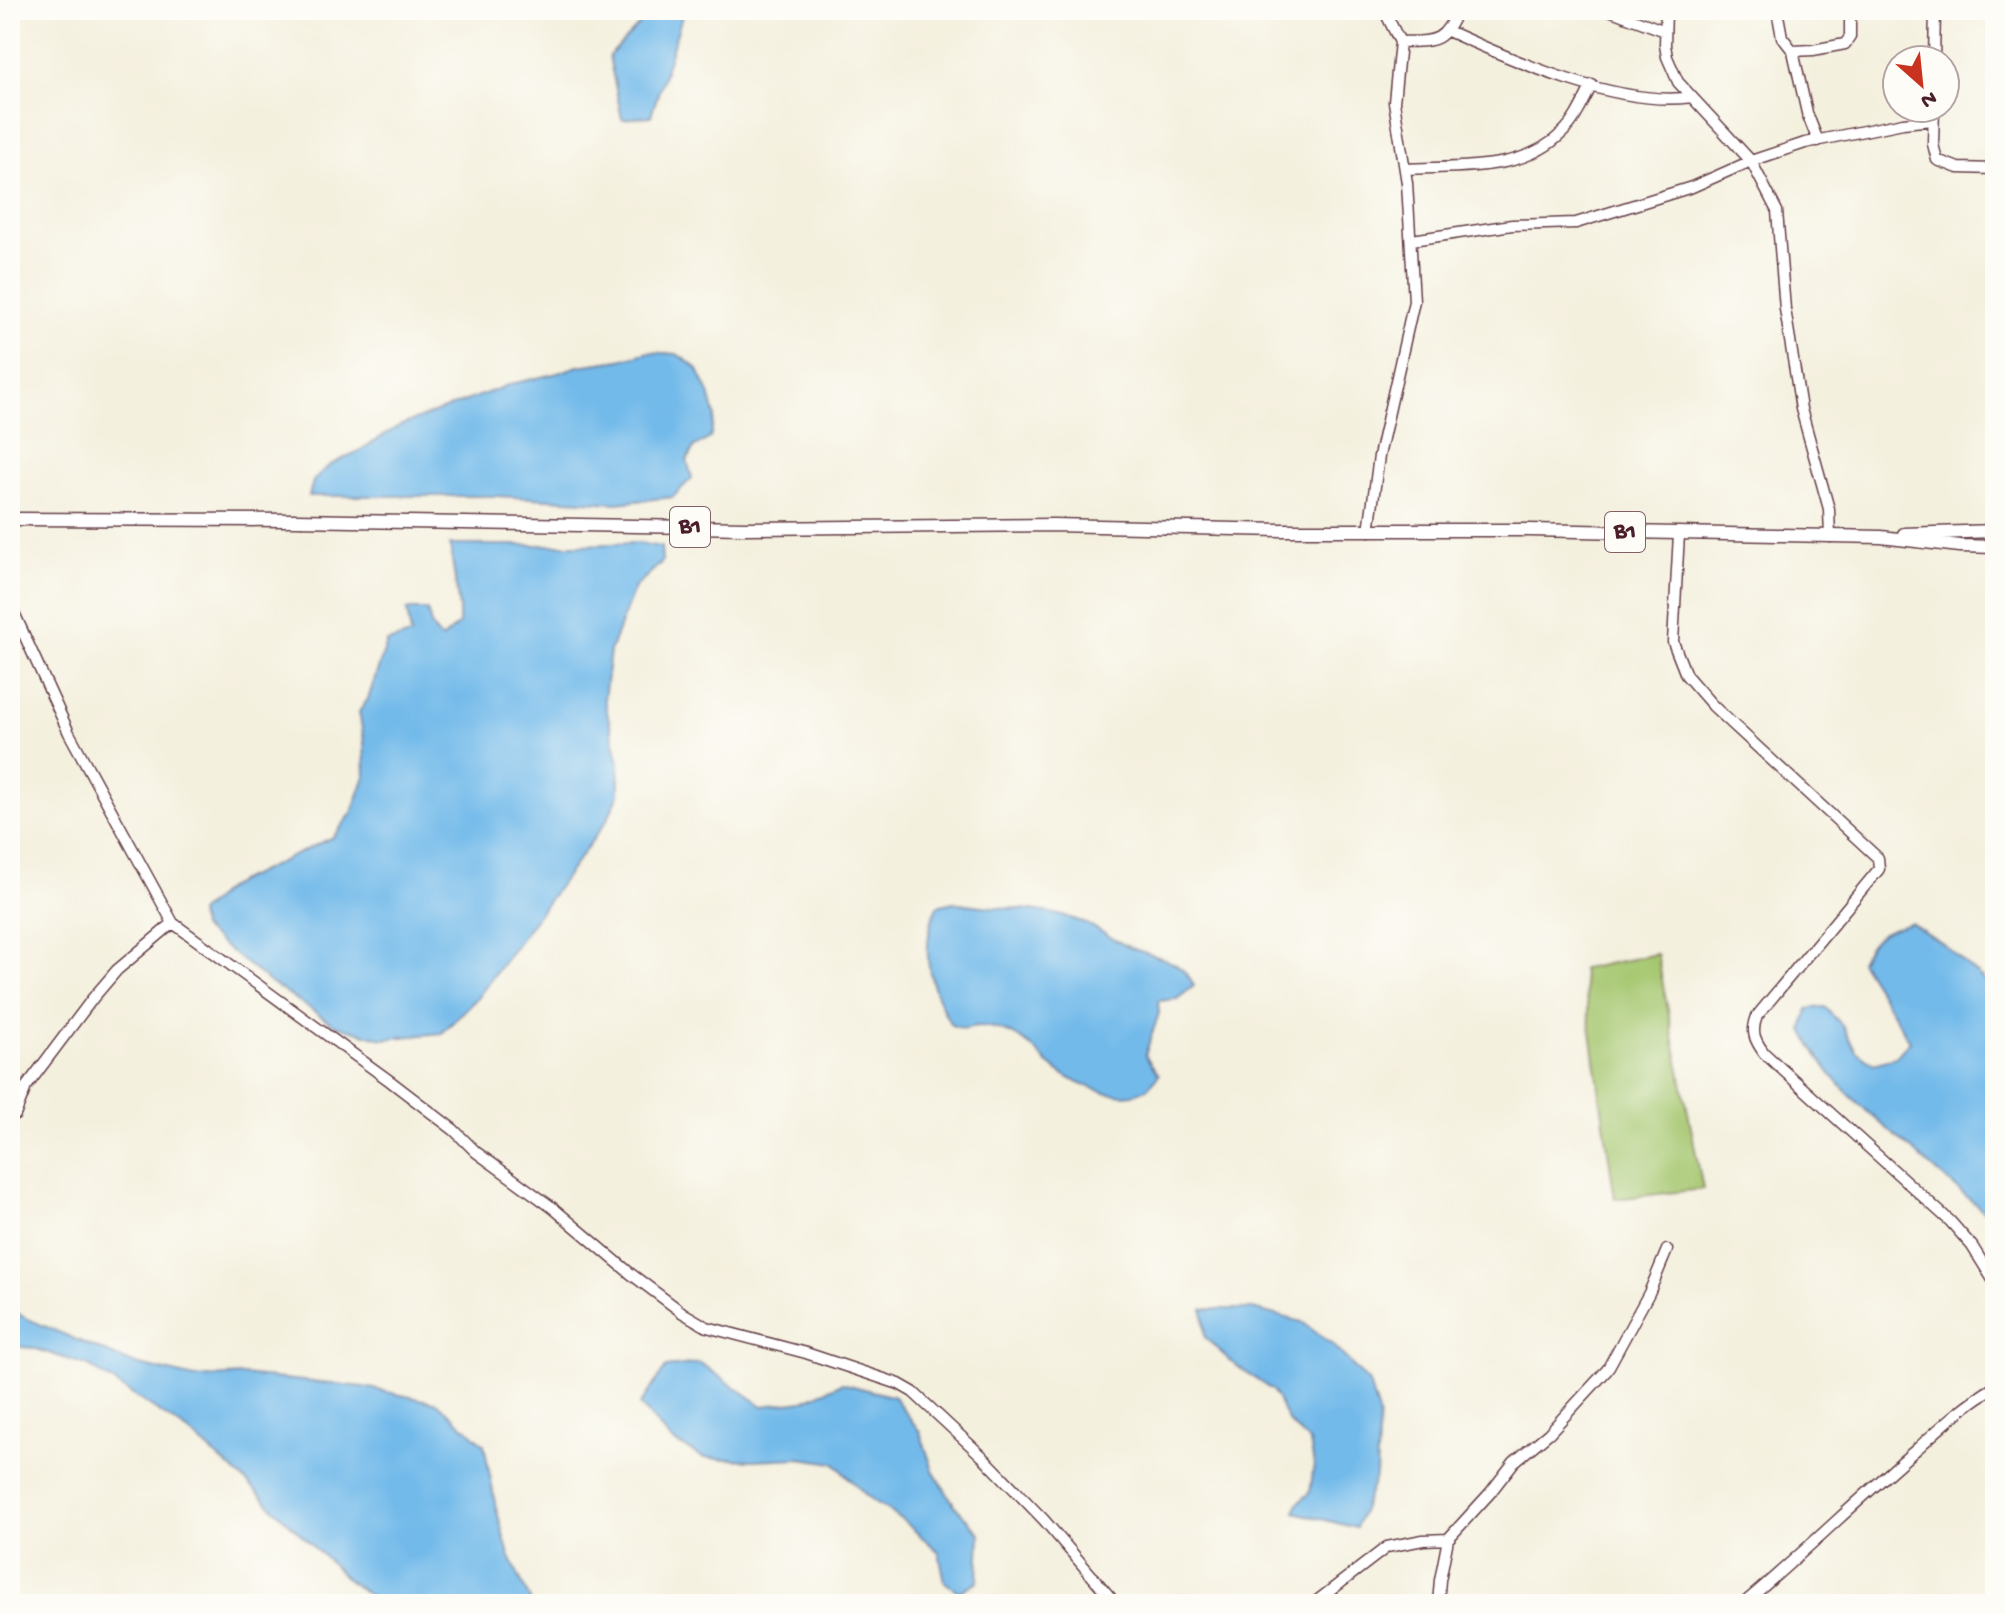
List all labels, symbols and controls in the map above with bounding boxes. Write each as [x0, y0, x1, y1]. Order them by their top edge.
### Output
north arrow [1881, 44, 1961, 124]
text: N [1916, 83, 1941, 113]
road number: B1 [670, 507, 710, 547]
road number: B1 [1605, 512, 1645, 552]

